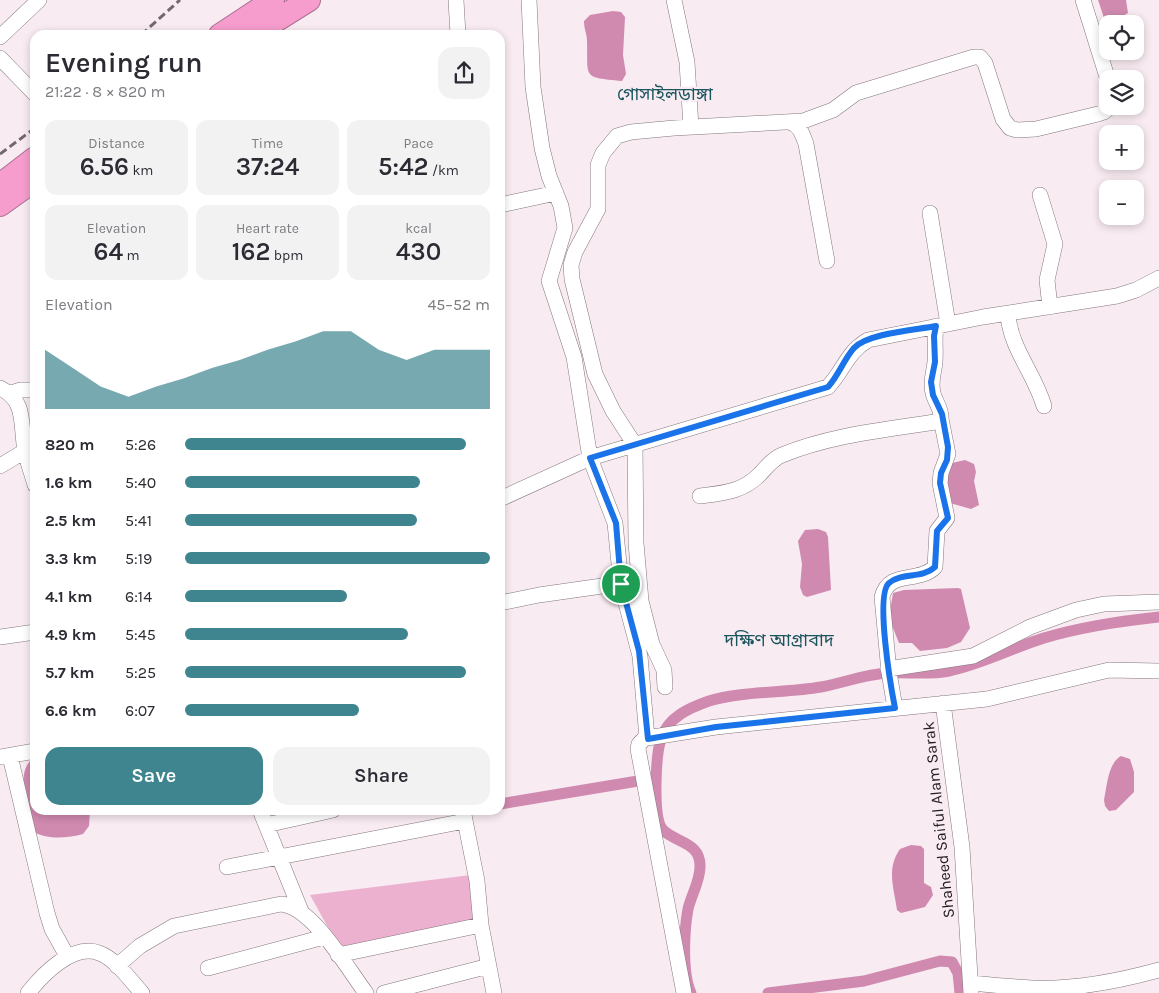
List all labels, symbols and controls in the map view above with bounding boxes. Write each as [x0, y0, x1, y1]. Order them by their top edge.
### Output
map controls [1099, 15, 1144, 225]
button: locate [1099, 15, 1144, 60]
text: Evening run [45, 46, 202, 79]
button: share [438, 47, 490, 99]
button: layers [1099, 70, 1144, 115]
text: 21:22 · 8 × 820 m [45, 82, 165, 101]
district label: গোসাইলডাঙ্গা [617, 83, 713, 105]
button: + [1099, 125, 1144, 170]
text: Distance [88, 135, 145, 152]
text: Time [252, 135, 283, 152]
text: Pace [404, 135, 433, 152]
text: 6.56 [80, 152, 129, 181]
text: 37:24 [236, 152, 299, 181]
text: 5:42 [378, 152, 429, 181]
text: km [129, 162, 153, 179]
text: /km [429, 162, 459, 179]
button: − [1099, 180, 1144, 225]
text: Elevation [87, 220, 146, 237]
text: Heart rate [236, 220, 299, 237]
text: kcal [405, 220, 432, 237]
text: 64 [93, 237, 123, 266]
text: 162 [232, 237, 270, 266]
text: 430 [396, 237, 441, 266]
text: m [123, 247, 140, 264]
text: bpm [270, 247, 303, 264]
text: Elevation [45, 295, 113, 314]
text: 45–52 m [427, 295, 490, 314]
text: 820 m [45, 435, 94, 454]
text: 5:26 [125, 435, 156, 454]
text: 1.6 km [45, 473, 93, 492]
text: 5:40 [125, 473, 156, 492]
text: 2.5 km [45, 511, 96, 530]
text: 5:41 [125, 511, 152, 530]
text: 3.3 km [45, 549, 97, 568]
text: 5:19 [125, 549, 152, 568]
pin [600, 563, 642, 605]
icon: arrive [607, 570, 635, 598]
text: 4.1 km [45, 587, 92, 606]
text: 6:14 [125, 587, 152, 606]
text: 4.9 km [45, 625, 96, 644]
text: 5:45 [125, 625, 156, 644]
district label: দক্ষিণ আগ্রাবাদ [723, 629, 835, 651]
text: 5.7 km [45, 663, 94, 682]
text: 5:25 [125, 663, 156, 682]
text: 6.6 km [45, 701, 97, 720]
text: 6:07 [125, 701, 155, 720]
street label: Shaheed Saiful Alam Sarak [919, 721, 958, 919]
button: Save [45, 747, 263, 805]
button: Share [273, 747, 490, 805]

